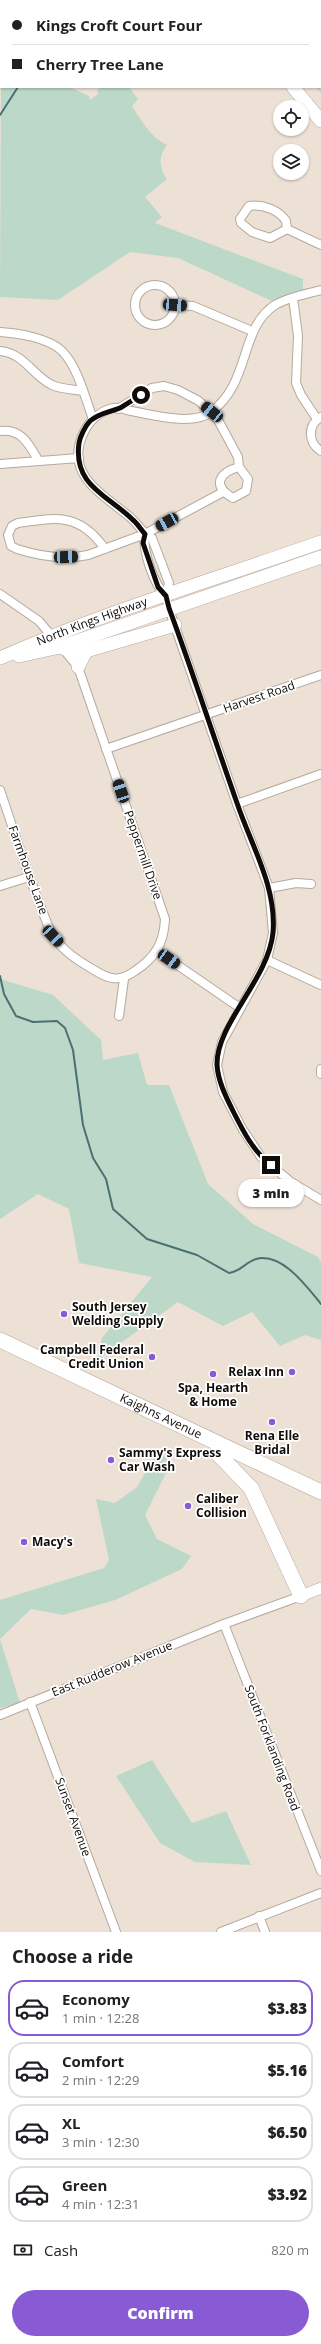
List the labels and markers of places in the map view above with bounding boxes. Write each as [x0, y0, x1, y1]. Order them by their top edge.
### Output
place label: South Jersey Welding Supply [72, 1298, 164, 1329]
marker: South Jersey Welding Supply [59, 1309, 69, 1319]
place label: Campbell Federal Credit Union [40, 1341, 144, 1372]
marker: Campbell Federal Credit Union [147, 1352, 157, 1362]
place label: Relax Inn [228, 1363, 284, 1380]
marker: Relax Inn [287, 1367, 297, 1377]
marker: Spa, Hearth & Home [208, 1369, 218, 1379]
place label: Spa, Hearth & Home [178, 1379, 248, 1410]
marker: Rena Elle Bridal [267, 1417, 277, 1427]
place label: Rena Elle Bridal [245, 1427, 299, 1458]
place label: Sammy's Express Car Wash [119, 1444, 221, 1475]
marker: Sammy's Express Car Wash [106, 1455, 116, 1465]
place label: Caliber Collision [196, 1490, 247, 1521]
marker: Caliber Collision [183, 1501, 193, 1511]
place label: Macy's [32, 1533, 73, 1550]
marker: Macy's [19, 1537, 29, 1547]

